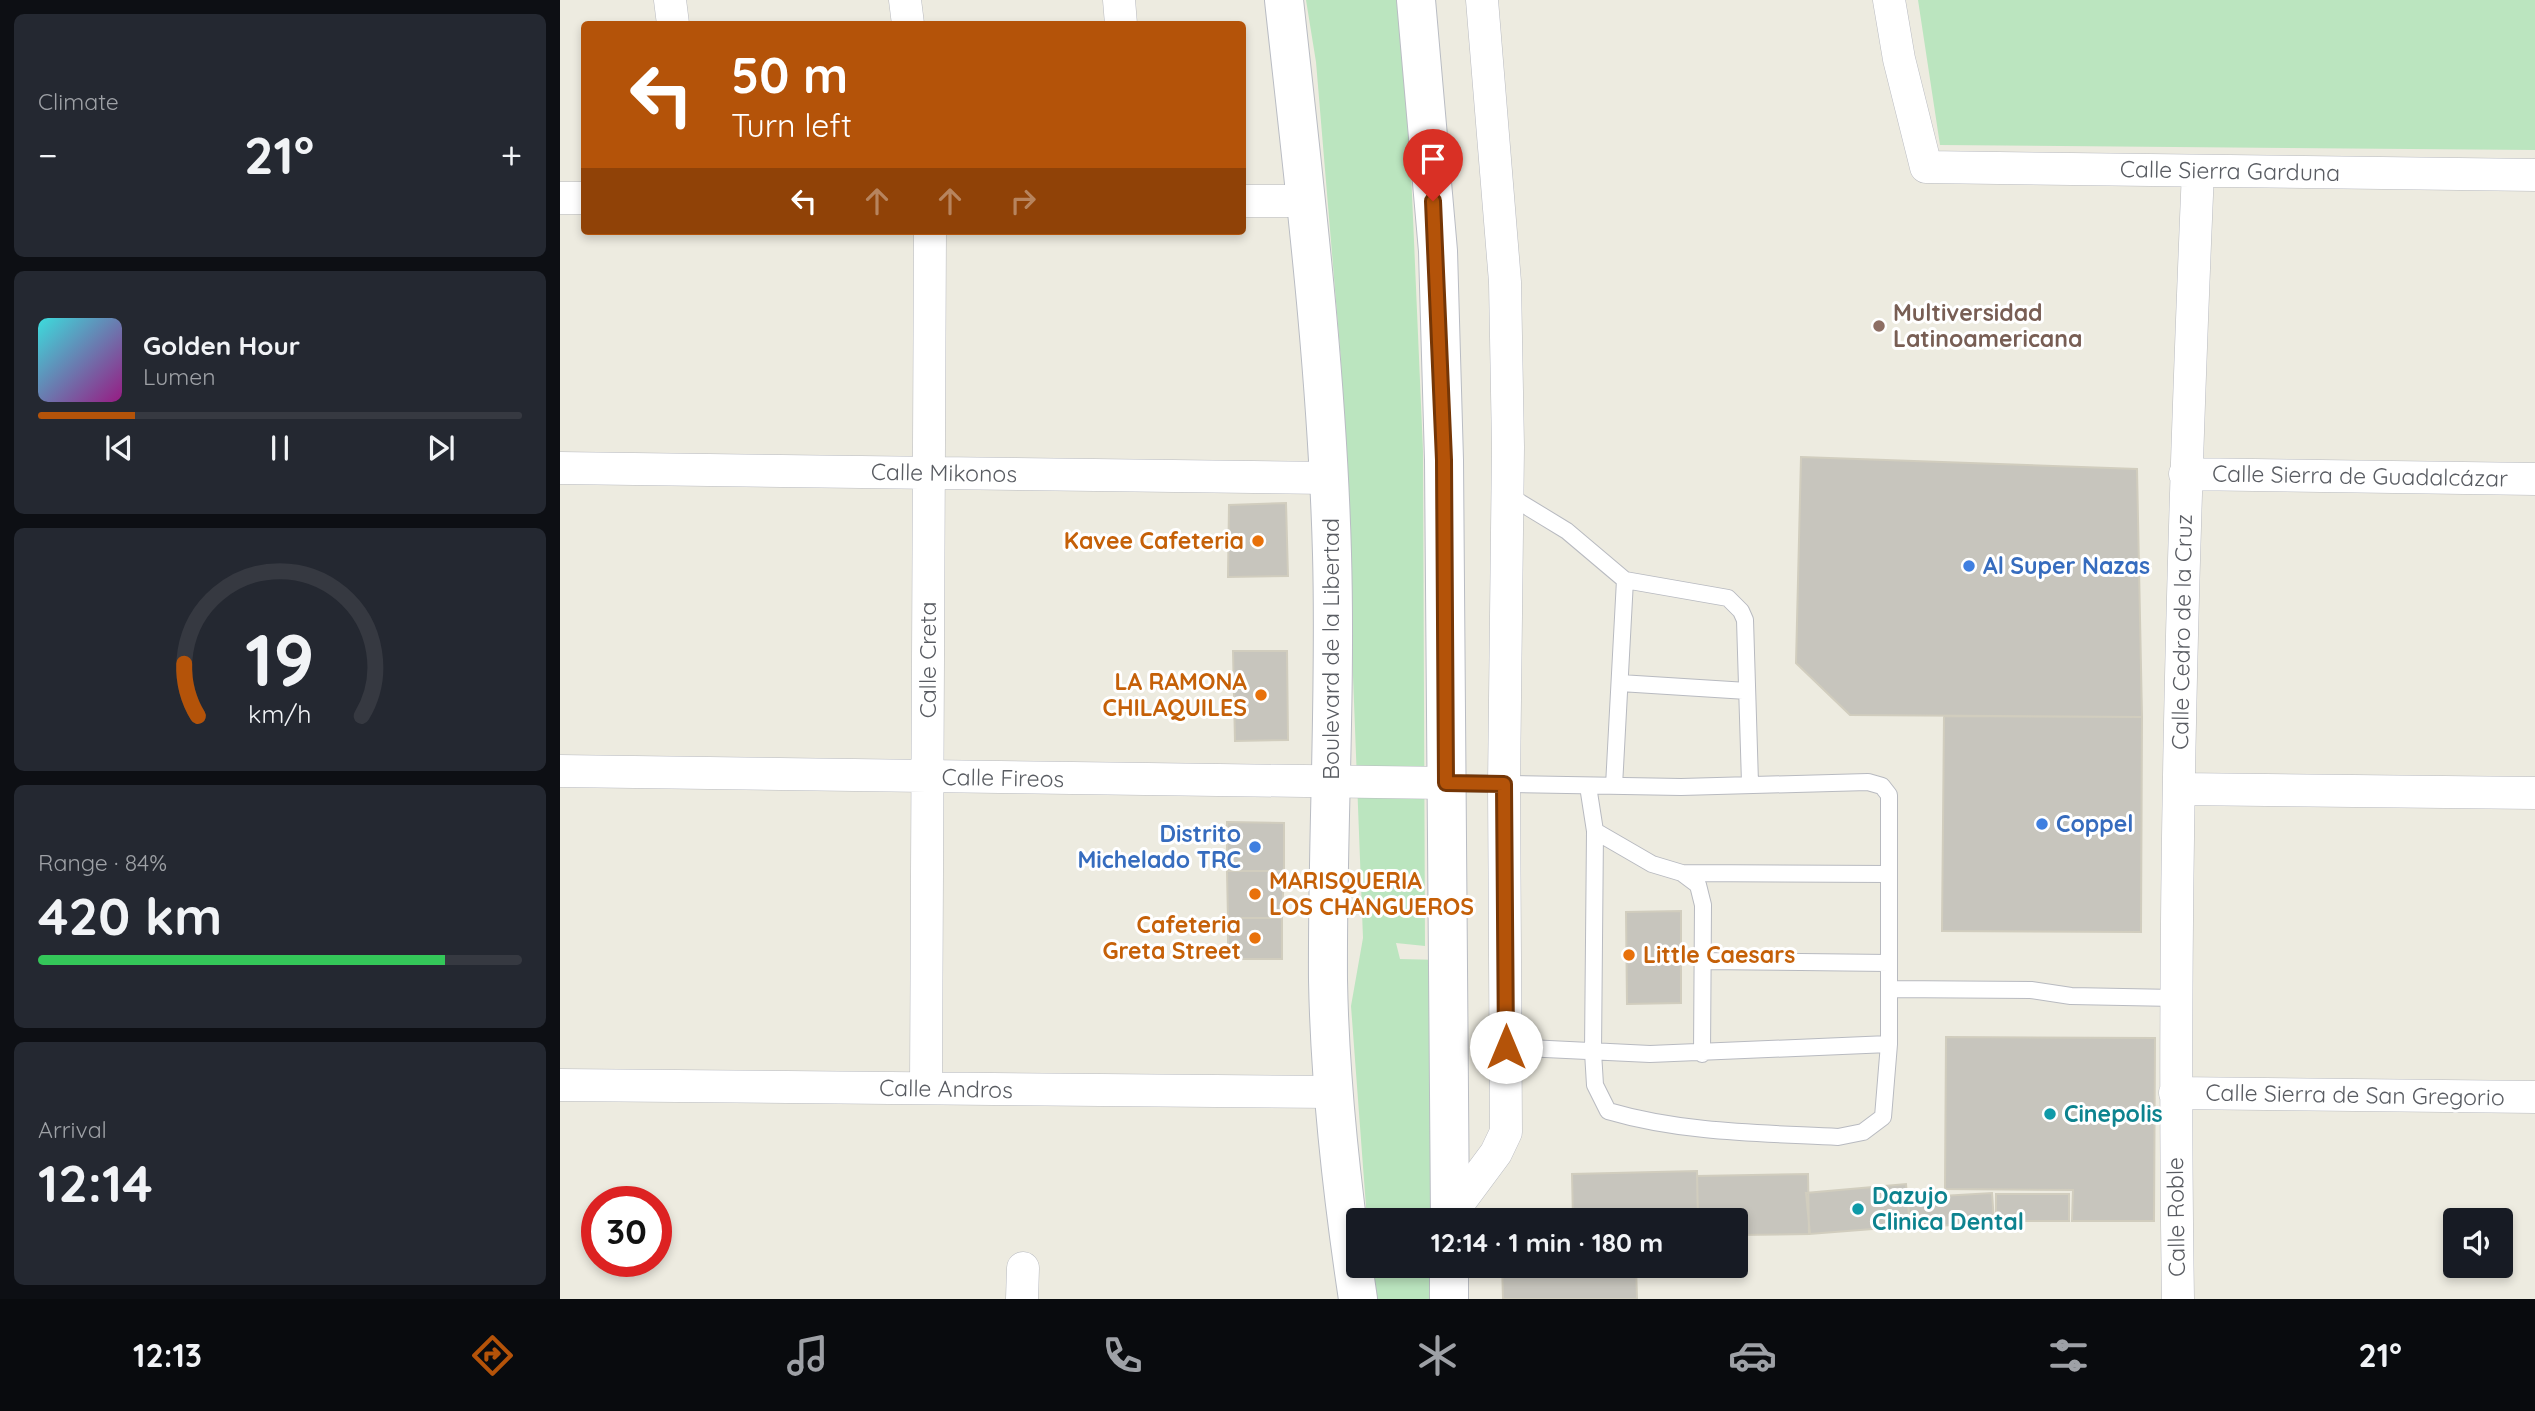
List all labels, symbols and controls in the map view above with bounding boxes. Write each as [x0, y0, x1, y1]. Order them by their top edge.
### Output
text: 50 m [731, 44, 848, 105]
icon: left [616, 49, 707, 140]
text: Climate [38, 87, 119, 116]
text: Turn left [731, 105, 852, 145]
text: 21° [244, 122, 314, 187]
pin [1403, 129, 1463, 201]
text: − [38, 131, 58, 179]
text: + [501, 131, 522, 179]
icon: arrive [1414, 140, 1452, 178]
street label: Calle Sierra Garduna [2120, 154, 2340, 187]
icon: left [785, 182, 823, 220]
icon: ahead [858, 182, 896, 220]
icon: ahead [931, 182, 969, 220]
icon: right [1004, 182, 1042, 220]
place label: Multiversidad Latinoamericana [1893, 298, 2082, 353]
marker: Multiversidad Latinoamericana [1871, 318, 1887, 334]
text: Golden Hour [143, 329, 300, 362]
text: Lumen [143, 362, 216, 391]
icon: previous [100, 429, 138, 467]
icon: pause [261, 429, 299, 467]
icon: next [422, 429, 460, 467]
street label: Calle Mikonos [871, 457, 1017, 488]
street label: Calle Sierra de Guadalcázar [2212, 458, 2508, 493]
street label: Calle Cedro de la Cruz [2165, 514, 2198, 750]
street label: Boulevard de la Libertad [1316, 518, 1345, 780]
place label: Kavee Cafeteria [1064, 526, 1244, 555]
marker: Kavee Cafeteria [1250, 533, 1266, 549]
place label: Al Super Nazas [1983, 551, 2150, 580]
marker: Al Super Nazas [1961, 558, 1977, 574]
street label: Calle Creta [913, 602, 942, 718]
text: 19 [245, 613, 315, 704]
place label: LA RAMONA CHILAQUILES [1102, 667, 1247, 722]
marker: LA RAMONA CHILAQUILES [1253, 687, 1269, 703]
text: km/h [248, 697, 312, 728]
street label: Calle Fireos [941, 762, 1065, 793]
place label: Coppel [2056, 809, 2133, 838]
marker: Coppel [2034, 816, 2050, 832]
place label: Distrito Michelado TRC [1077, 819, 1241, 874]
marker: Distrito Michelado TRC [1247, 839, 1263, 855]
text: Range · 84% [38, 848, 167, 877]
place label: MARISQUERIA LOS CHANGUEROS [1269, 866, 1474, 921]
text: 420 km [38, 883, 222, 948]
marker: MARISQUERIA LOS CHANGUEROS [1247, 886, 1263, 902]
place label: Cafeteria Greta Street [1102, 910, 1241, 965]
marker: Cafeteria Greta Street [1247, 930, 1263, 946]
place label: Little Caesars [1643, 940, 1795, 969]
marker: Little Caesars [1621, 947, 1637, 963]
position arrow [1469, 1010, 1543, 1084]
street label: Calle Andros [879, 1073, 1013, 1104]
street label: Calle Sierra de San Gregorio [2205, 1077, 2505, 1112]
place label: Cinepolis [2064, 1099, 2163, 1128]
marker: Cinepolis [2042, 1106, 2058, 1122]
text: Arrival [38, 1115, 107, 1144]
text: 12:14 [38, 1150, 153, 1215]
street label: Calle Roble [2160, 1157, 2191, 1277]
place label: Dazujo Clinica Dental [1872, 1181, 2024, 1236]
speed limit sign: 30 [581, 1186, 672, 1277]
marker: Dazujo Clinica Dental [1850, 1201, 1866, 1217]
map controls [2443, 1208, 2513, 1278]
button: sound [2443, 1208, 2513, 1278]
text: 12:14 · 1 min · 180 m [1431, 1226, 1663, 1259]
icon: directions [468, 1331, 517, 1380]
icon: music [783, 1331, 832, 1380]
icon: phone [1098, 1331, 1147, 1380]
icon: climate [1413, 1331, 1462, 1380]
icon: car [1728, 1331, 1777, 1380]
icon: filters [2044, 1331, 2093, 1380]
text: 12:13 [133, 1335, 202, 1375]
text: 21° [2359, 1335, 2402, 1375]

